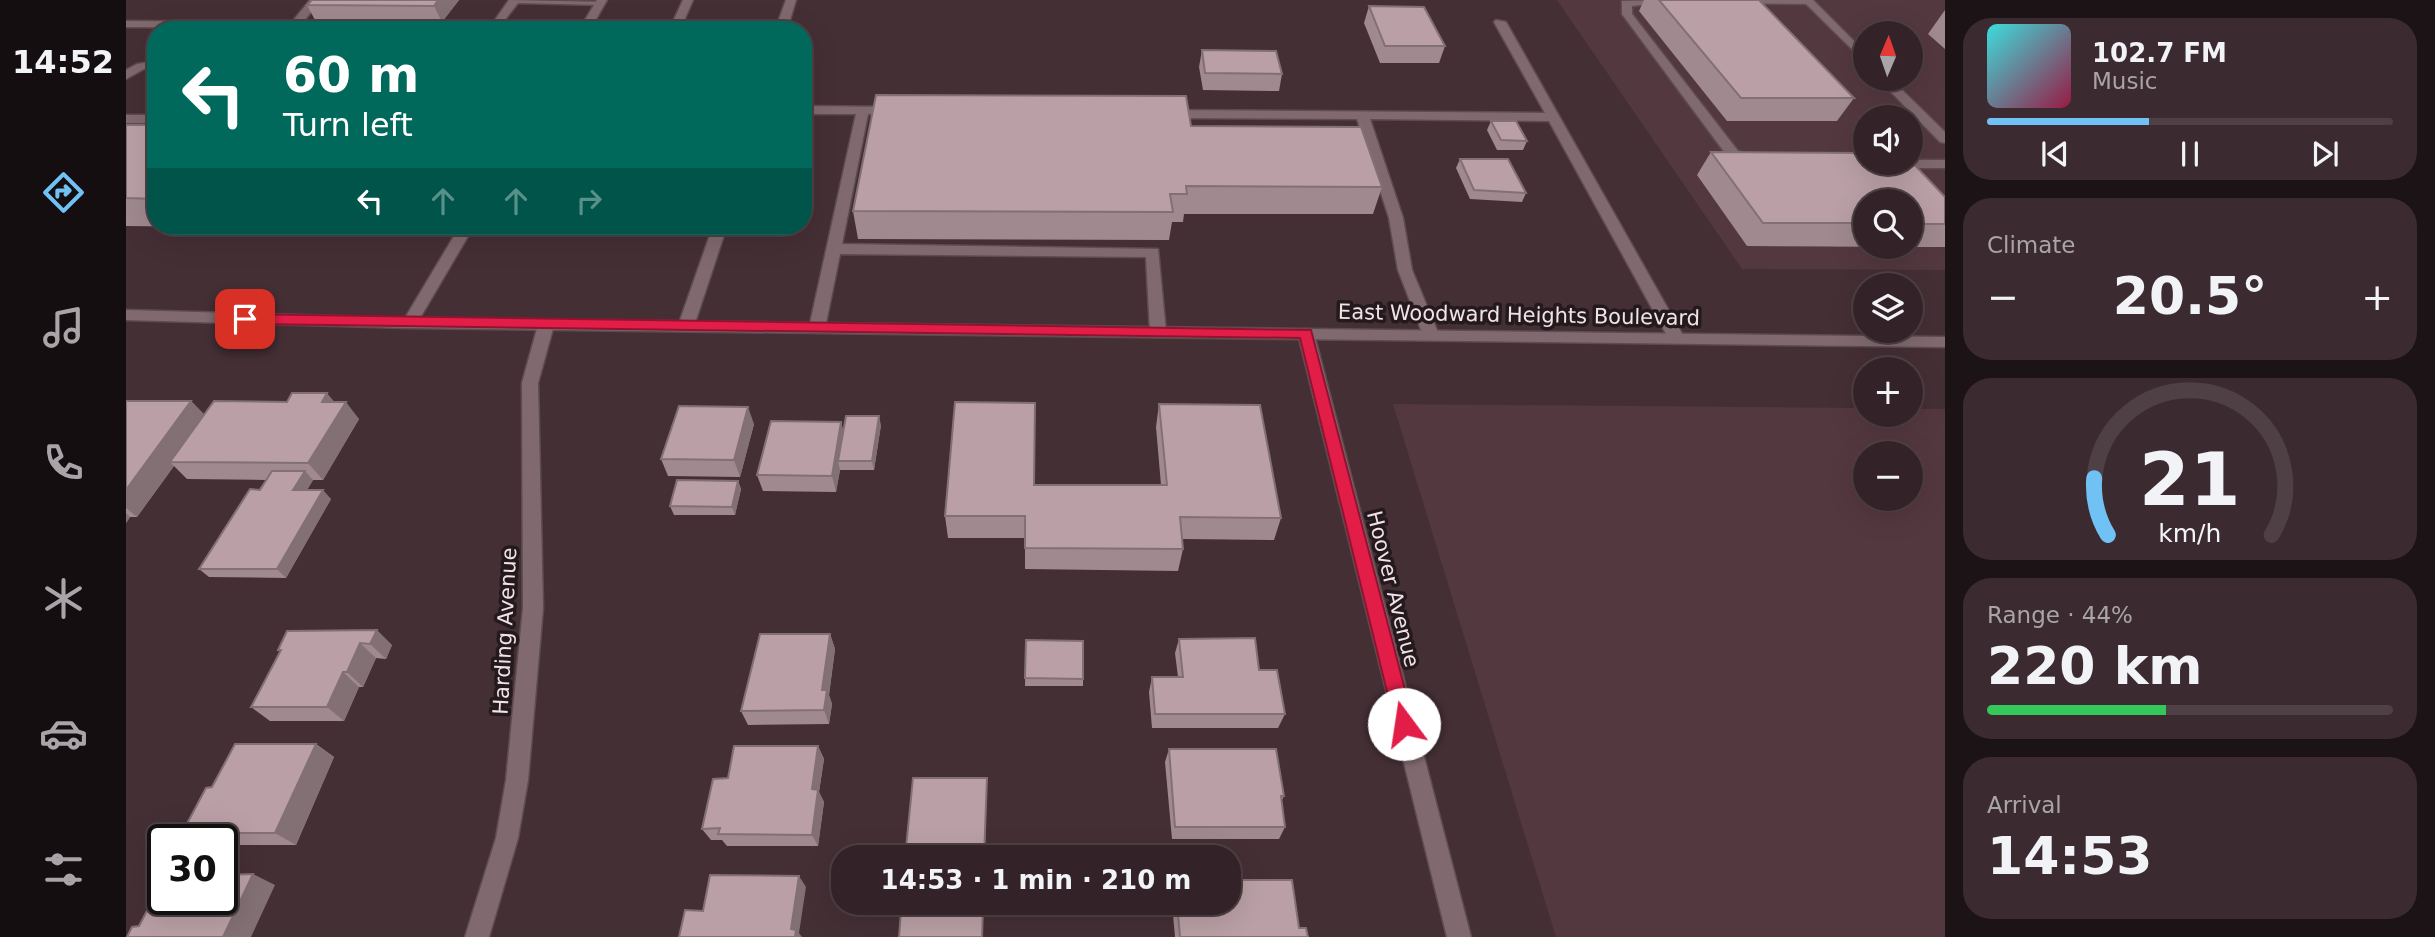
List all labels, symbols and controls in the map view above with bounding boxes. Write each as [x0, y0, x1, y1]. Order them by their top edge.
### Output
north arrow [1853, 21, 1923, 91]
map controls [1853, 21, 1923, 511]
text: 102.7 FM [2092, 38, 2227, 68]
text: 14:52 [12, 43, 114, 81]
text: 60 m [283, 47, 419, 104]
icon: left [168, 49, 259, 140]
text: Music [2092, 68, 2157, 94]
button: sound [1853, 105, 1923, 175]
text: Turn left [283, 106, 413, 144]
icon: previous [2036, 135, 2074, 173]
icon: pause [2171, 135, 2209, 173]
icon: next [2306, 135, 2344, 173]
icon: directions [39, 168, 88, 217]
icon: left [351, 182, 389, 220]
icon: ahead [424, 182, 462, 220]
icon: ahead [497, 182, 535, 220]
icon: right [570, 182, 608, 220]
button: search [1853, 189, 1923, 259]
text: Climate [1987, 232, 2076, 258]
text: 20.5° [2113, 266, 2267, 326]
button: layers [1853, 273, 1923, 343]
text: − [1987, 275, 2019, 319]
text: + [2361, 275, 2393, 319]
pin [215, 289, 275, 349]
icon: arrive [226, 300, 264, 338]
street label: East Woodward Heights Boulevard [1338, 300, 1700, 330]
icon: music [39, 303, 88, 352]
button: + [1853, 357, 1923, 427]
text: 21 [2139, 437, 2241, 522]
icon: phone [39, 438, 88, 487]
button: − [1853, 441, 1923, 511]
street label: Hoover Avenue [1362, 508, 1424, 670]
text: km/h [2158, 518, 2222, 547]
street label: Harding Avenue [489, 547, 521, 715]
icon: climate [39, 574, 88, 623]
text: Range · 44% [1987, 602, 2133, 628]
text: 220 km [1987, 636, 2202, 696]
position arrow [1367, 687, 1441, 761]
icon: car [39, 709, 88, 758]
text: Arrival [1987, 792, 2062, 818]
speed limit sign: 30 [147, 824, 238, 915]
text: 14:53 [1987, 826, 2153, 886]
icon: filters [39, 845, 88, 894]
text: 14:53 · 1 min · 210 m [881, 865, 1191, 895]

